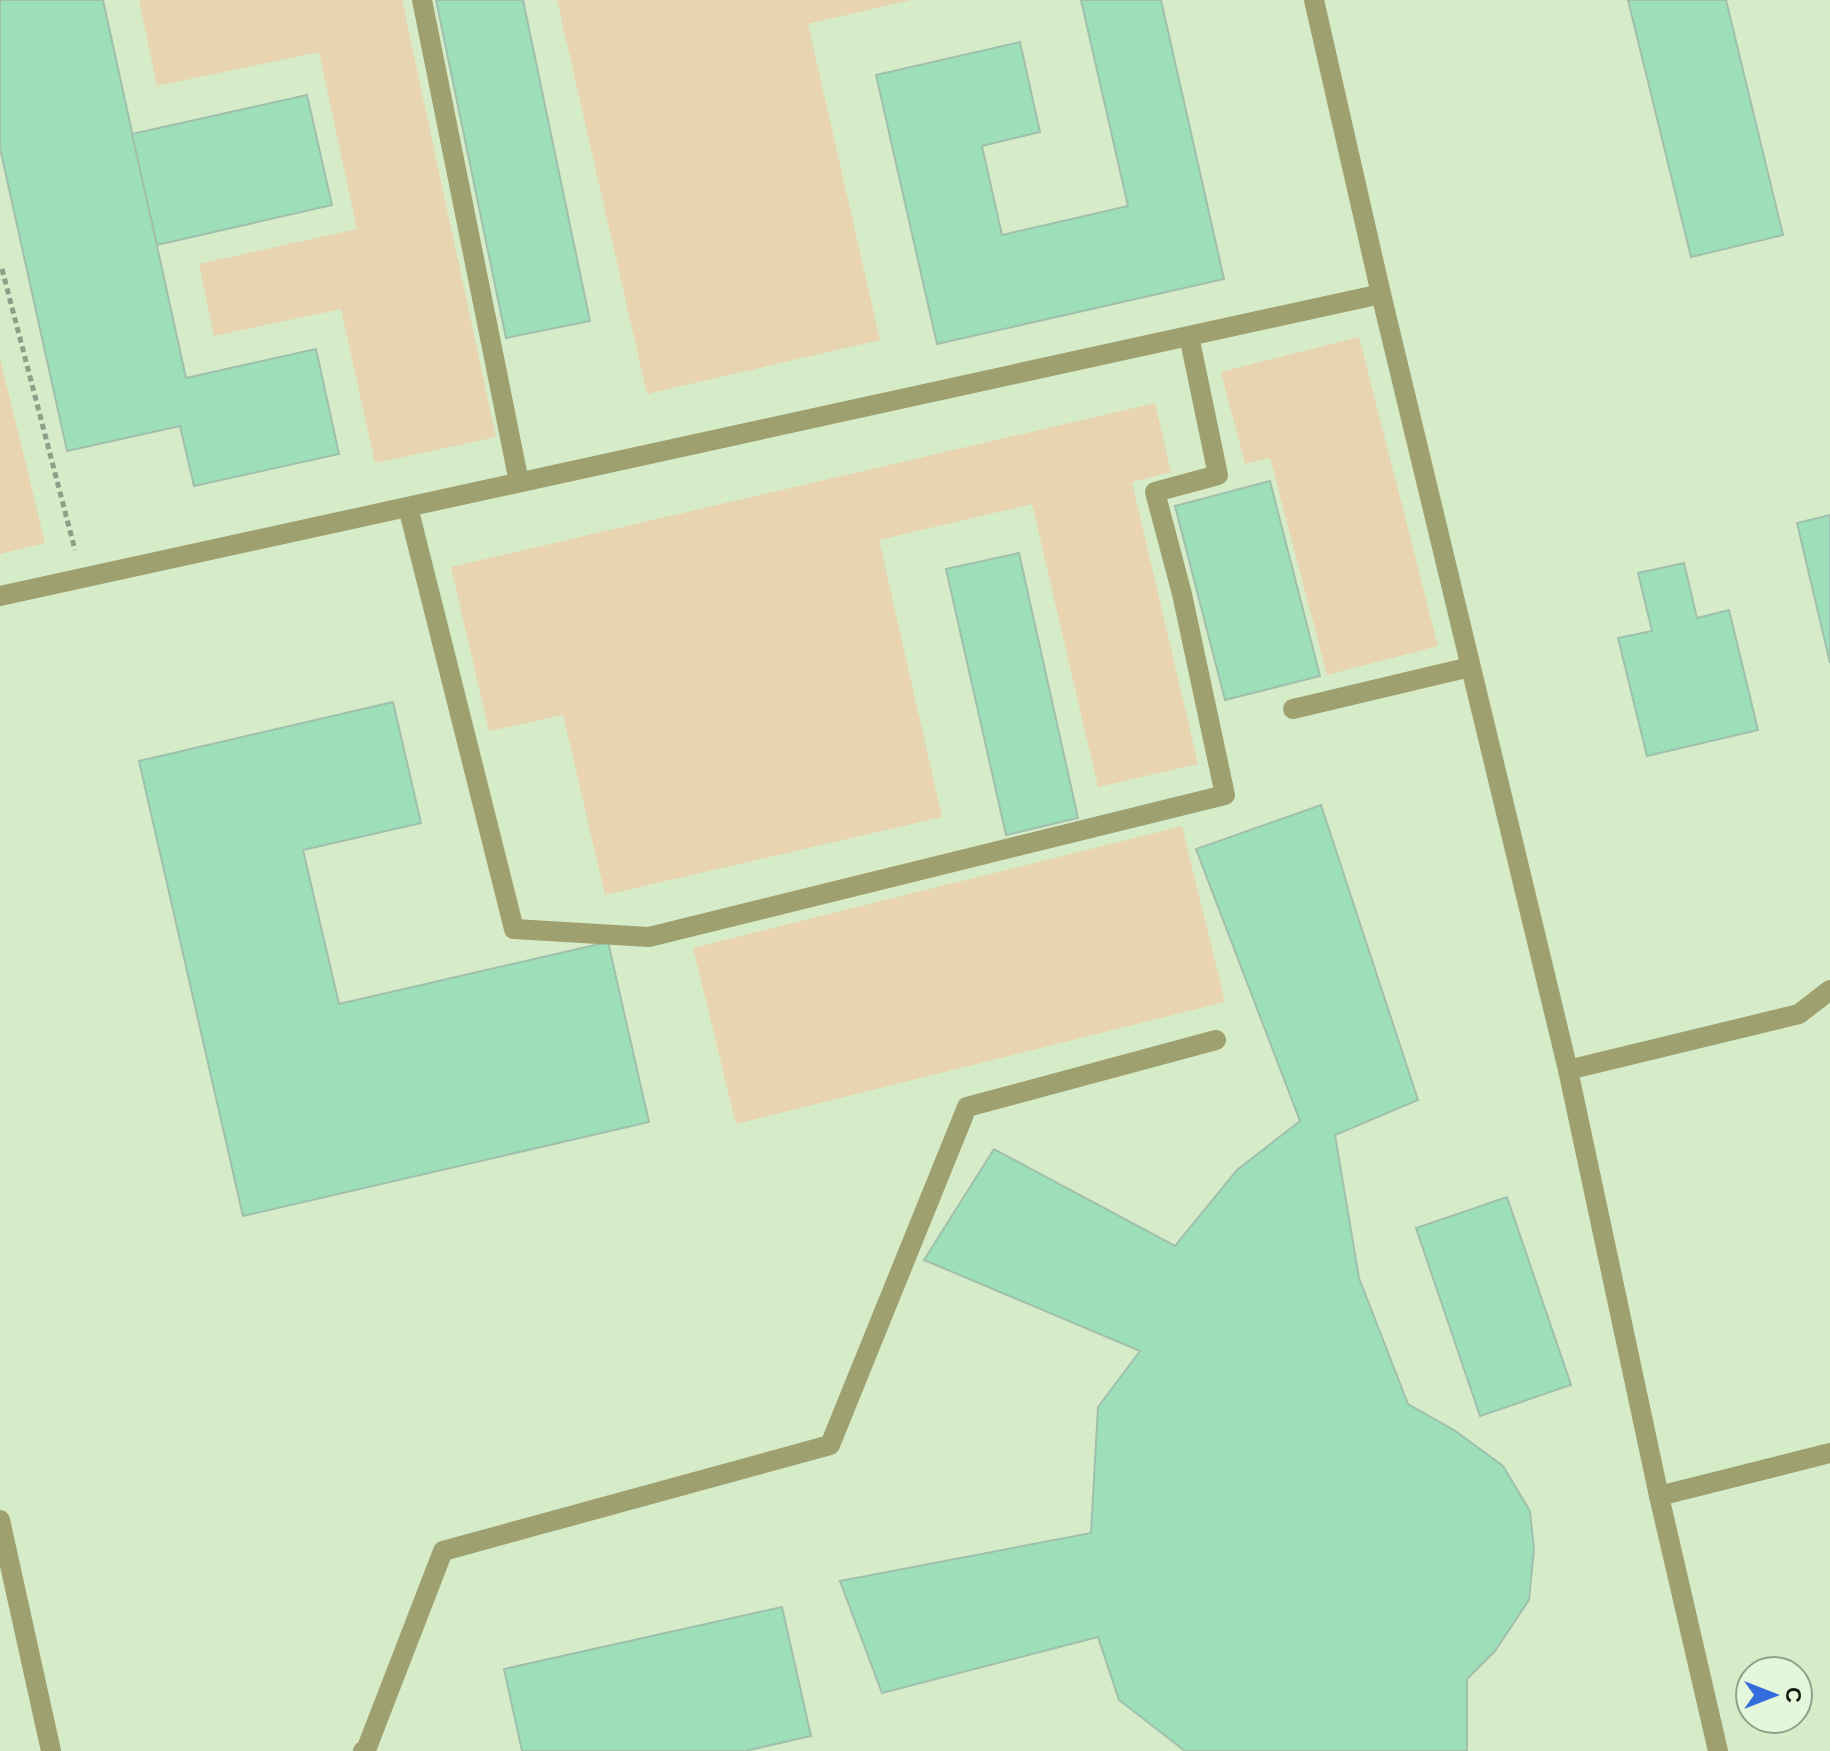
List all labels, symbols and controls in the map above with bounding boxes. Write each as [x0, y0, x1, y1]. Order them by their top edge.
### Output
north arrow [1734, 1655, 1814, 1735]
text: С [1782, 1687, 1808, 1703]

